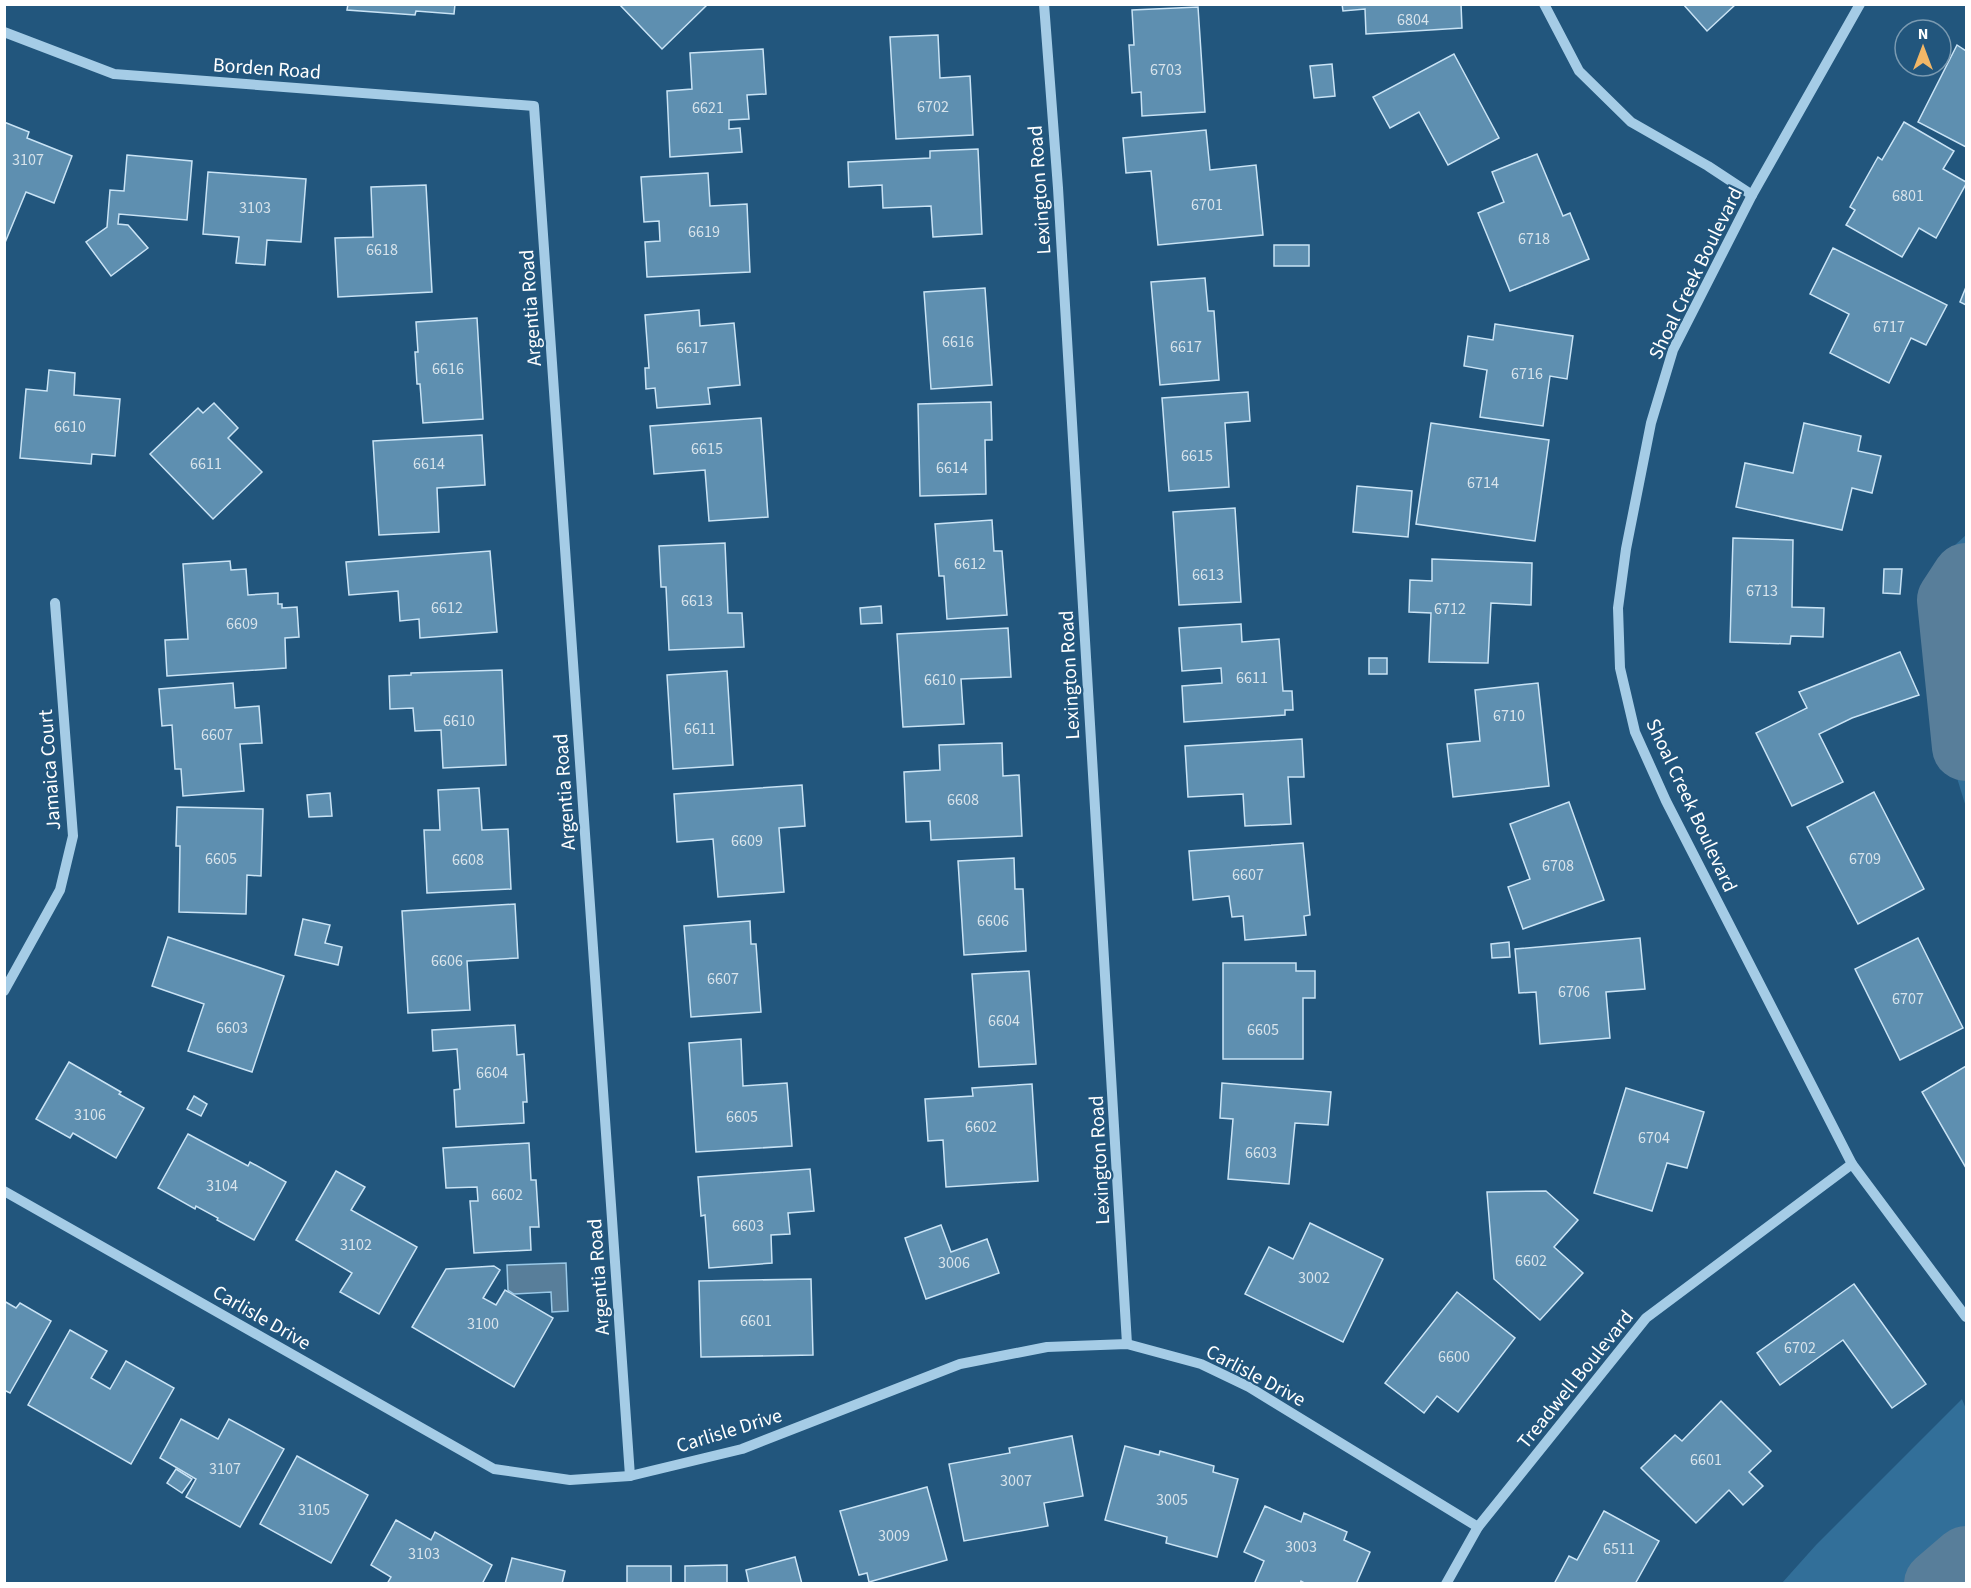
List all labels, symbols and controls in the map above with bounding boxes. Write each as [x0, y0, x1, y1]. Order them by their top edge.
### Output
house number: 6804 [1397, 9, 1429, 31]
north arrow [1893, 18, 1953, 78]
text: N [1918, 23, 1928, 45]
street label: Borden Road [212, 51, 322, 87]
house number: 6703 [1150, 59, 1182, 81]
house number: 6702 [917, 96, 949, 118]
house number: 6621 [692, 97, 724, 119]
street label: Lexington Road [1022, 124, 1058, 255]
house number: 3107 [12, 149, 44, 171]
street label: Shoal Creek Boulevard [1642, 183, 1750, 364]
house number: 6801 [1892, 185, 1924, 207]
house number: 6701 [1191, 194, 1223, 216]
house number: 3103 [239, 197, 271, 219]
house number: 6619 [688, 221, 720, 243]
house number: 6718 [1518, 228, 1550, 250]
house number: 6618 [366, 239, 398, 261]
street label: Argentia Road [513, 249, 549, 367]
house number: 6717 [1873, 316, 1905, 338]
house number: 6616 [942, 331, 974, 353]
house number: 6617 [1170, 336, 1202, 358]
house number: 6617 [676, 337, 708, 359]
house number: 6616 [432, 358, 464, 380]
house number: 6716 [1511, 363, 1543, 385]
house number: 6610 [54, 416, 86, 438]
house number: 6615 [691, 438, 723, 460]
house number: 6615 [1181, 445, 1213, 467]
house number: 6611 [190, 453, 222, 475]
house number: 6614 [413, 453, 445, 475]
house number: 6614 [936, 457, 968, 479]
house number: 6714 [1467, 472, 1499, 494]
house number: 6612 [954, 553, 986, 575]
house number: 6613 [1192, 564, 1224, 586]
house number: 6713 [1746, 580, 1778, 602]
house number: 6613 [681, 590, 713, 612]
house number: 6612 [431, 597, 463, 619]
house number: 6712 [1434, 598, 1466, 620]
street label: Lexington Road [1053, 610, 1087, 740]
house number: 6609 [226, 613, 258, 635]
house number: 6611 [1236, 667, 1268, 689]
house number: 6610 [924, 669, 956, 691]
house number: 6710 [1493, 705, 1525, 727]
street label: Jamaica Court [32, 708, 68, 831]
house number: 6610 [443, 710, 475, 732]
street label: Shoal Creek Boulevard [1639, 714, 1744, 897]
house number: 6611 [684, 718, 716, 740]
house number: 6607 [201, 724, 233, 746]
street label: Argentia Road [547, 733, 583, 851]
house number: 6608 [947, 789, 979, 811]
house number: 6609 [731, 830, 763, 852]
house number: 6605 [205, 848, 237, 870]
house number: 6709 [1849, 848, 1881, 870]
house number: 6608 [452, 849, 484, 871]
house number: 6708 [1542, 855, 1574, 877]
house number: 6607 [1232, 864, 1264, 886]
house number: 6606 [977, 910, 1009, 932]
house number: 6606 [431, 950, 463, 972]
house number: 6607 [707, 968, 739, 990]
house number: 6706 [1558, 981, 1590, 1003]
house number: 6707 [1892, 988, 1924, 1010]
house number: 6604 [988, 1010, 1020, 1032]
house number: 6603 [216, 1017, 248, 1039]
house number: 6605 [1247, 1019, 1279, 1041]
house number: 6604 [476, 1062, 508, 1084]
street label: Lexington Road [1083, 1095, 1117, 1225]
house number: 3106 [74, 1104, 106, 1126]
house number: 6605 [726, 1106, 758, 1128]
house number: 6602 [965, 1116, 997, 1138]
house number: 6704 [1638, 1127, 1670, 1149]
house number: 6603 [1245, 1142, 1277, 1164]
house number: 3104 [206, 1175, 238, 1197]
house number: 6602 [491, 1184, 523, 1206]
house number: 6603 [732, 1215, 764, 1237]
street label: Argentia Road [581, 1218, 617, 1336]
house number: 3102 [340, 1234, 372, 1256]
house number: 6602 [1515, 1250, 1547, 1272]
house number: 3006 [938, 1252, 970, 1274]
house number: 3002 [1298, 1267, 1330, 1289]
street label: Carlisle Drive [207, 1278, 316, 1357]
street label: Treadwell Boulevard [1511, 1304, 1641, 1455]
house number: 6601 [740, 1310, 772, 1332]
house number: 3100 [467, 1313, 499, 1335]
house number: 6702 [1784, 1337, 1816, 1359]
street label: Carlisle Drive [1201, 1338, 1310, 1414]
house number: 6600 [1438, 1346, 1470, 1368]
street label: Carlisle Drive [673, 1402, 786, 1460]
house number: 6601 [1690, 1449, 1722, 1471]
house number: 3107 [209, 1458, 241, 1480]
house number: 3007 [1000, 1470, 1032, 1492]
house number: 3005 [1156, 1489, 1188, 1511]
house number: 3105 [298, 1499, 330, 1521]
house number: 3009 [878, 1525, 910, 1547]
house number: 3003 [1285, 1536, 1317, 1558]
house number: 6511 [1603, 1538, 1635, 1560]
house number: 3103 [408, 1543, 440, 1565]

